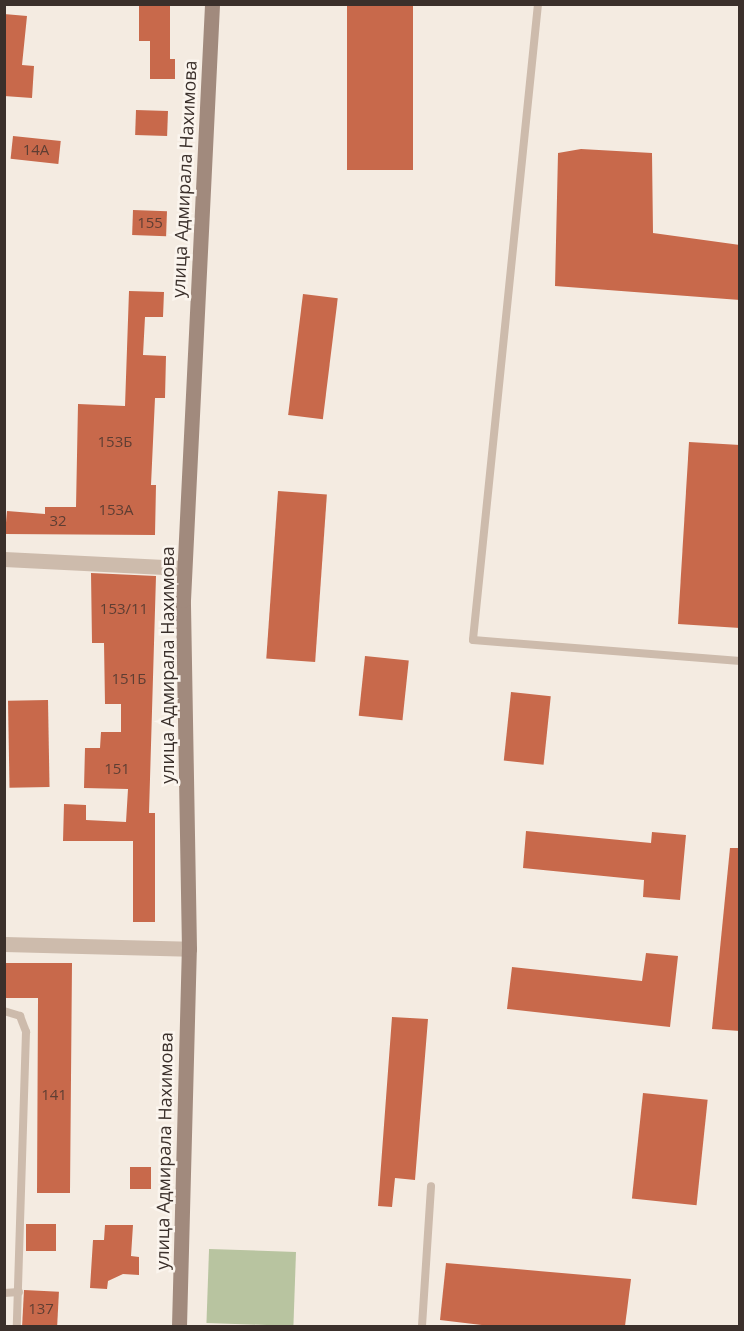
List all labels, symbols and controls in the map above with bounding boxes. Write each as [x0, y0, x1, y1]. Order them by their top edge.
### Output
street label: улица Адмирала Нахимова [167, 60, 201, 298]
house number: 14А [23, 141, 49, 159]
house number: 155 [137, 214, 163, 232]
house number: 153Б [98, 433, 132, 451]
house number: 153А [98, 501, 134, 519]
house number: 32 [49, 512, 67, 530]
street label: улица Адмирала Нахимова [156, 546, 178, 784]
house number: 153/11 [100, 600, 148, 618]
house number: 151Б [112, 670, 146, 688]
house number: 151 [104, 760, 130, 778]
street label: улица Адмирала Нахимова [151, 1032, 177, 1270]
house number: 141 [41, 1086, 67, 1104]
house number: 137 [28, 1300, 54, 1318]

